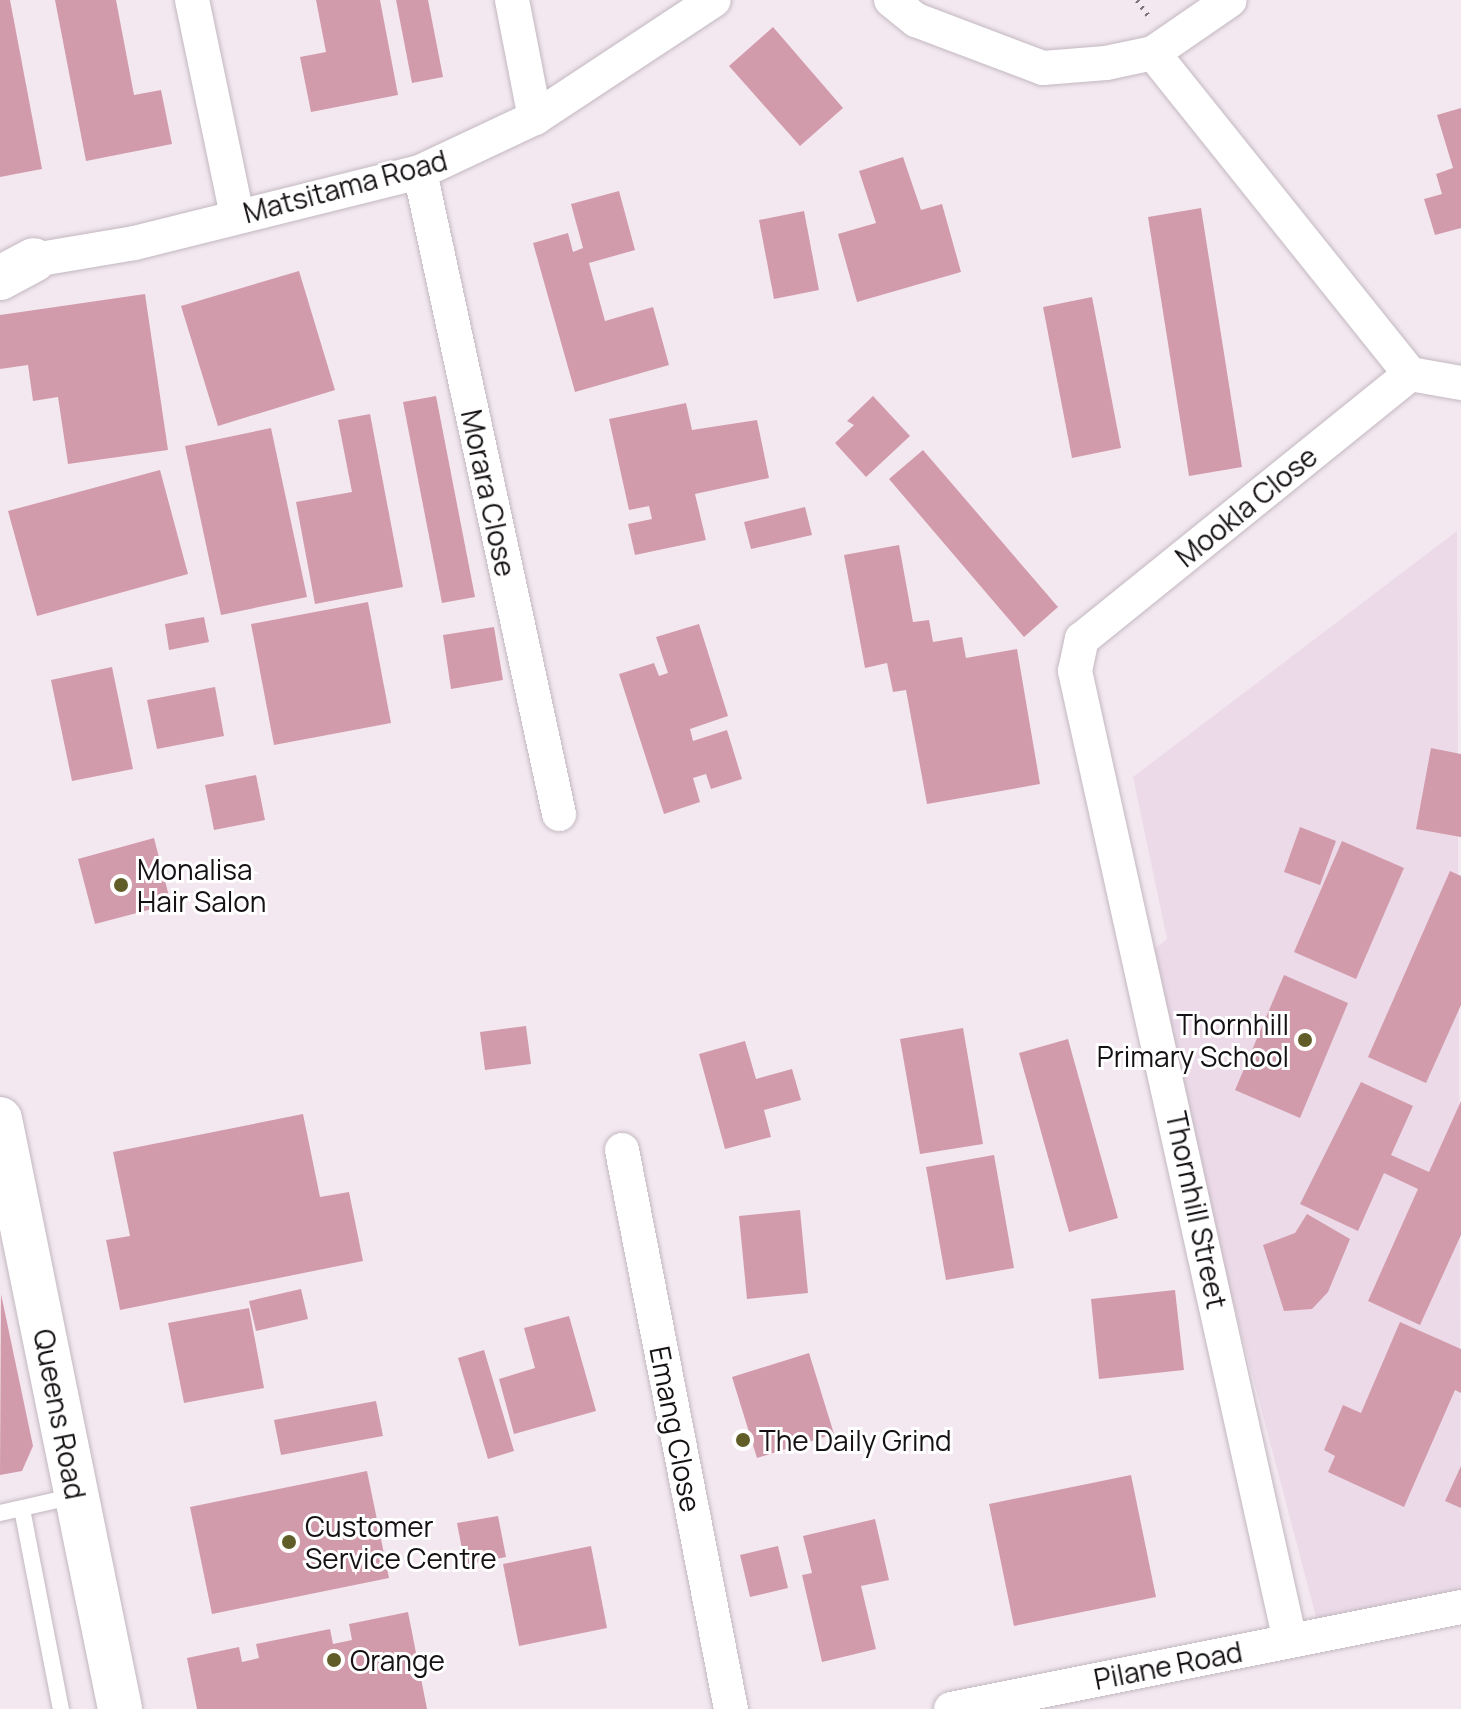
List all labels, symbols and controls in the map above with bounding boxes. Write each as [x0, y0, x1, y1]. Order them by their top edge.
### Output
street label: Matsitama Road [239, 143, 451, 229]
street label: Morara Close [455, 406, 523, 580]
street label: Mookla Close [1168, 439, 1324, 573]
place label: Monalisa Hair Salon [137, 852, 266, 918]
marker: Monalisa Hair Salon [112, 876, 130, 894]
place label: Thornhill Primary School [1097, 1007, 1289, 1073]
marker: Thornhill Primary School [1296, 1031, 1314, 1049]
street label: Thornhill Street [1160, 1108, 1234, 1312]
street label: Queens Road [27, 1326, 93, 1502]
street label: Emang Close [643, 1343, 709, 1515]
place label: The Daily Grind [759, 1423, 952, 1457]
marker: The Daily Grind [734, 1431, 752, 1449]
place label: Customer Service Centre [305, 1509, 497, 1575]
marker: Customer Service Centre [280, 1533, 298, 1551]
street label: Pilane Road [1091, 1634, 1245, 1696]
place label: Orange [350, 1643, 445, 1677]
marker: Orange [325, 1651, 343, 1669]

